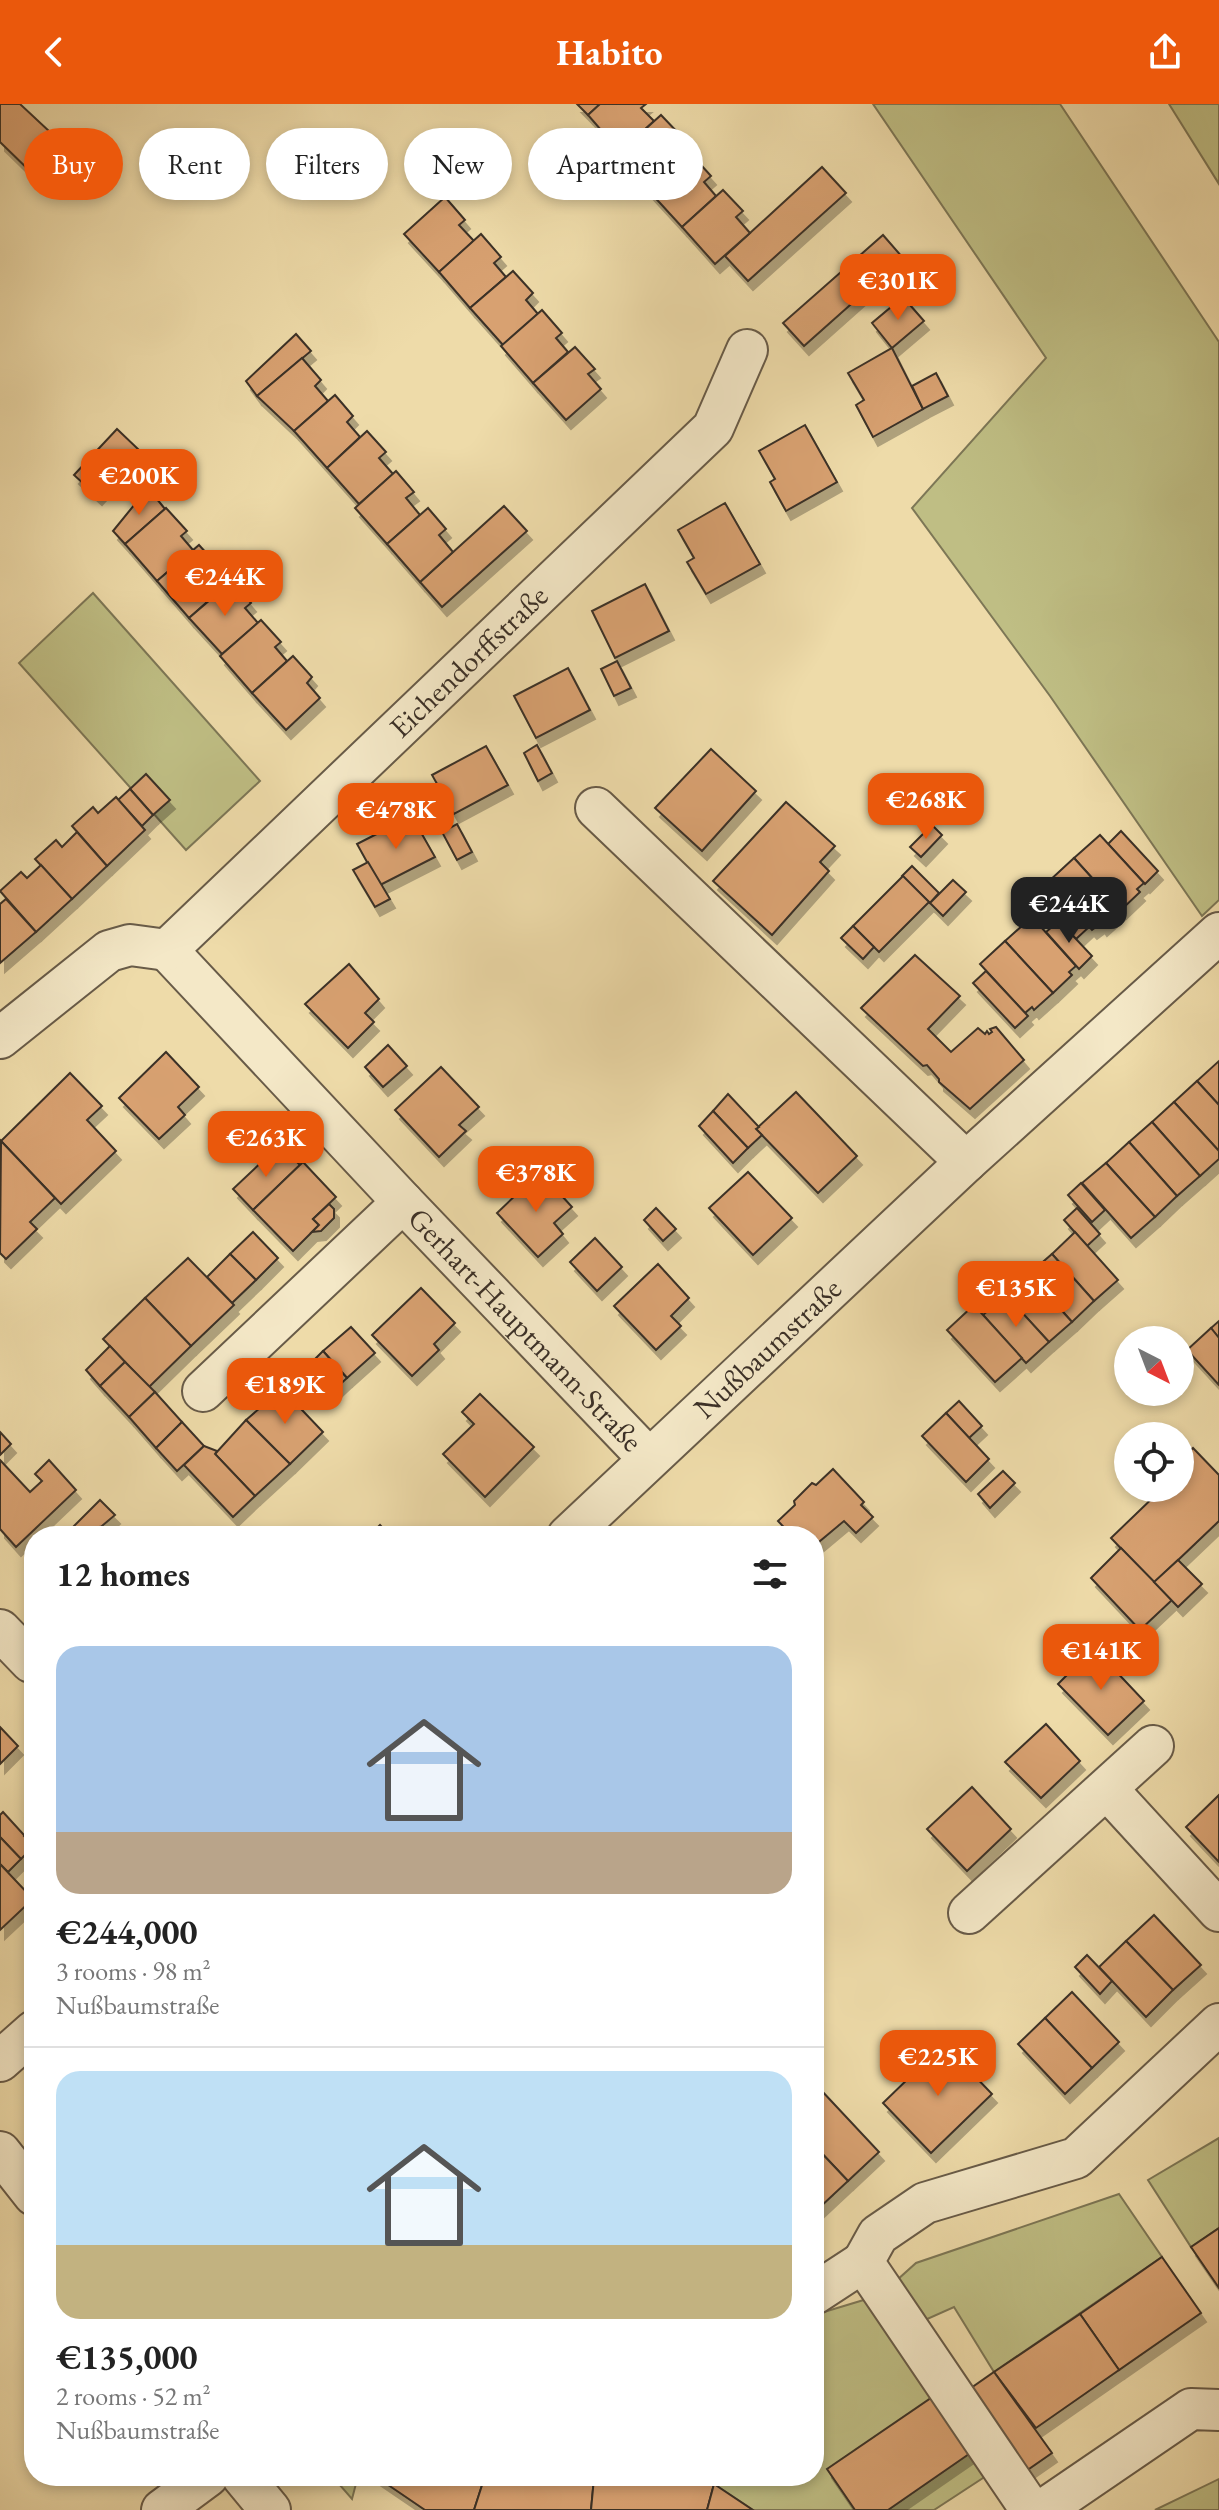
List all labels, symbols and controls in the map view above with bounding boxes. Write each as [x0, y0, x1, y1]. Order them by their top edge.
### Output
text: Habito [556, 29, 663, 76]
icon: back [32, 30, 76, 74]
icon: share [1143, 30, 1187, 74]
chip: Buy [24, 128, 123, 200]
chip: Rent [139, 128, 250, 200]
chip: Filters [266, 128, 388, 200]
chip: New [404, 128, 512, 200]
chip: Apartment [528, 128, 703, 200]
pin: €301K [842, 254, 954, 322]
text: €301K [858, 263, 938, 297]
pin: €200K [83, 449, 195, 517]
text: €200K [99, 458, 179, 492]
pin: €244K [169, 550, 281, 618]
text: €244K [185, 559, 265, 593]
street label: Eichendorffstraße [381, 576, 556, 746]
pin: €268K [870, 773, 982, 841]
text: €268K [886, 782, 966, 816]
pin: €478K [340, 783, 452, 851]
text: €478K [356, 792, 436, 826]
pin: €244K [1013, 877, 1125, 945]
text: €244K [1029, 886, 1109, 920]
pin: €263K [210, 1111, 322, 1179]
text: €263K [226, 1120, 306, 1154]
pin: €378K [480, 1146, 592, 1214]
text: €378K [496, 1155, 576, 1189]
street label: Gerhart-Hauptmann-Straße [400, 1199, 651, 1460]
pin: €135K [960, 1261, 1072, 1329]
street label: Nußbaumstraße [685, 1269, 849, 1427]
text: €135K [976, 1270, 1056, 1304]
north arrow [1114, 1326, 1194, 1406]
map controls [1114, 1326, 1194, 1502]
pin: €189K [229, 1358, 341, 1426]
text: €189K [245, 1367, 325, 1401]
button: locate [1114, 1422, 1194, 1502]
text: 12 homes [56, 1552, 190, 1596]
icon: filters [748, 1552, 792, 1596]
pin: €141K [1045, 1624, 1157, 1692]
text: €141K [1061, 1633, 1141, 1667]
icon: home [352, 1698, 496, 1842]
text: €244,000 [56, 1910, 197, 1954]
text: 3 rooms · 98 m² [56, 1954, 211, 1988]
text: Nußbaumstraße [56, 1988, 219, 2022]
pin: €225K [882, 2030, 994, 2098]
text: €225K [898, 2039, 978, 2073]
icon: home [352, 2123, 496, 2267]
text: €135,000 [56, 2335, 197, 2379]
text: 2 rooms · 52 m² [56, 2379, 211, 2413]
text: Nußbaumstraße [56, 2413, 219, 2447]

